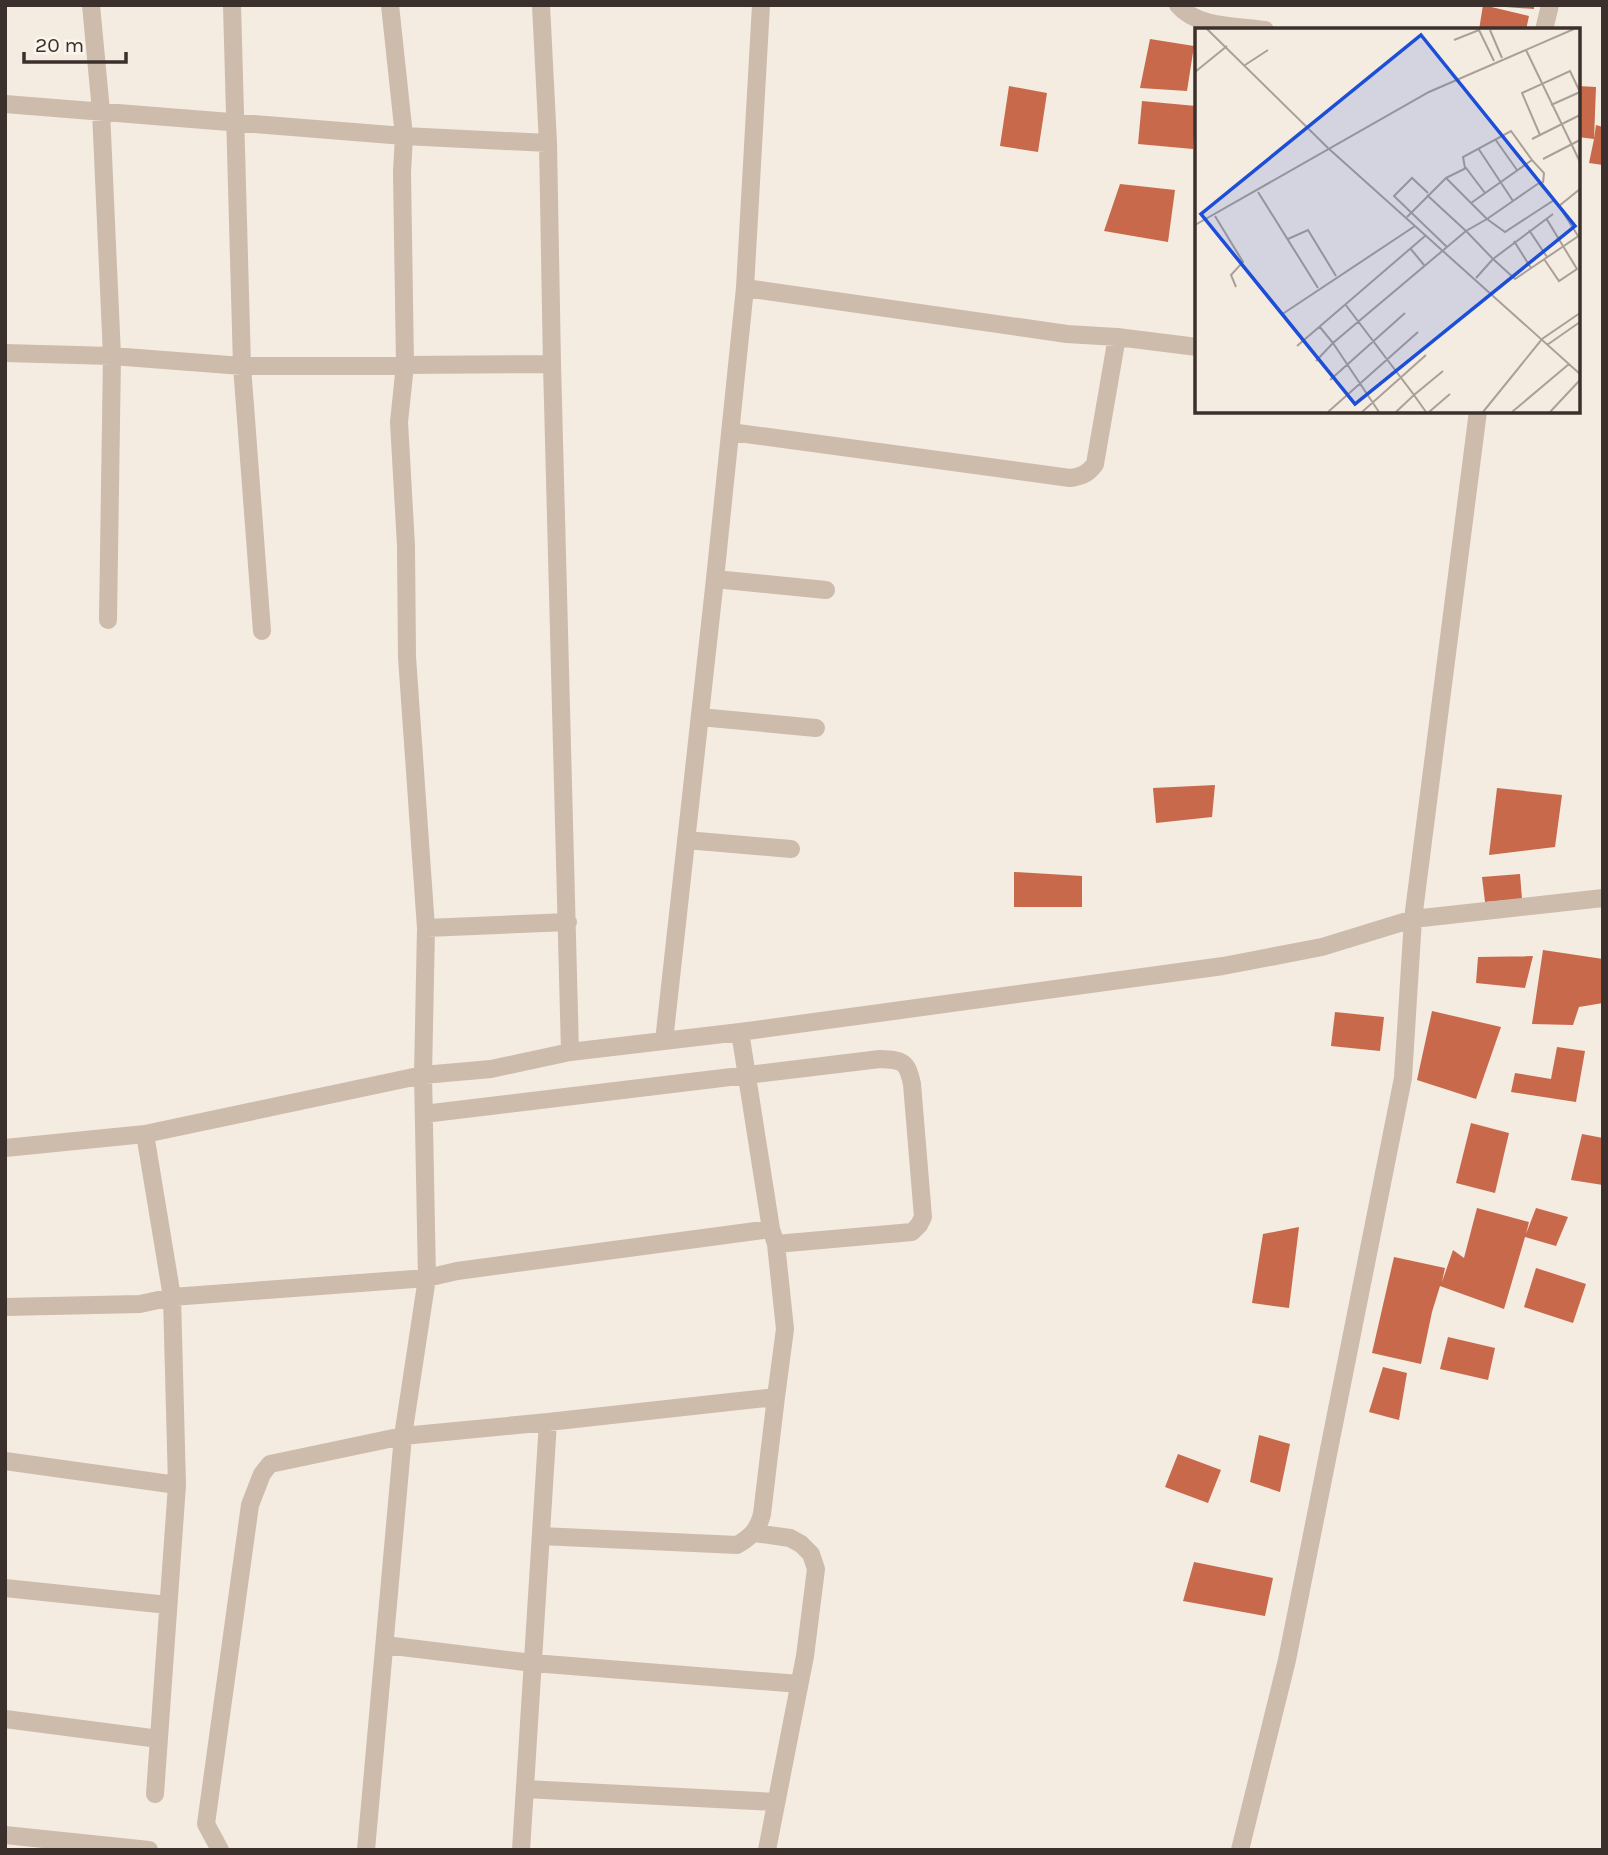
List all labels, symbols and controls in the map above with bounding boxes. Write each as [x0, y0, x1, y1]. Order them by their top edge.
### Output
scale bar [24, 21, 126, 65]
inset map [1195, 28, 1580, 413]
text: 20 m [35, 33, 84, 57]

